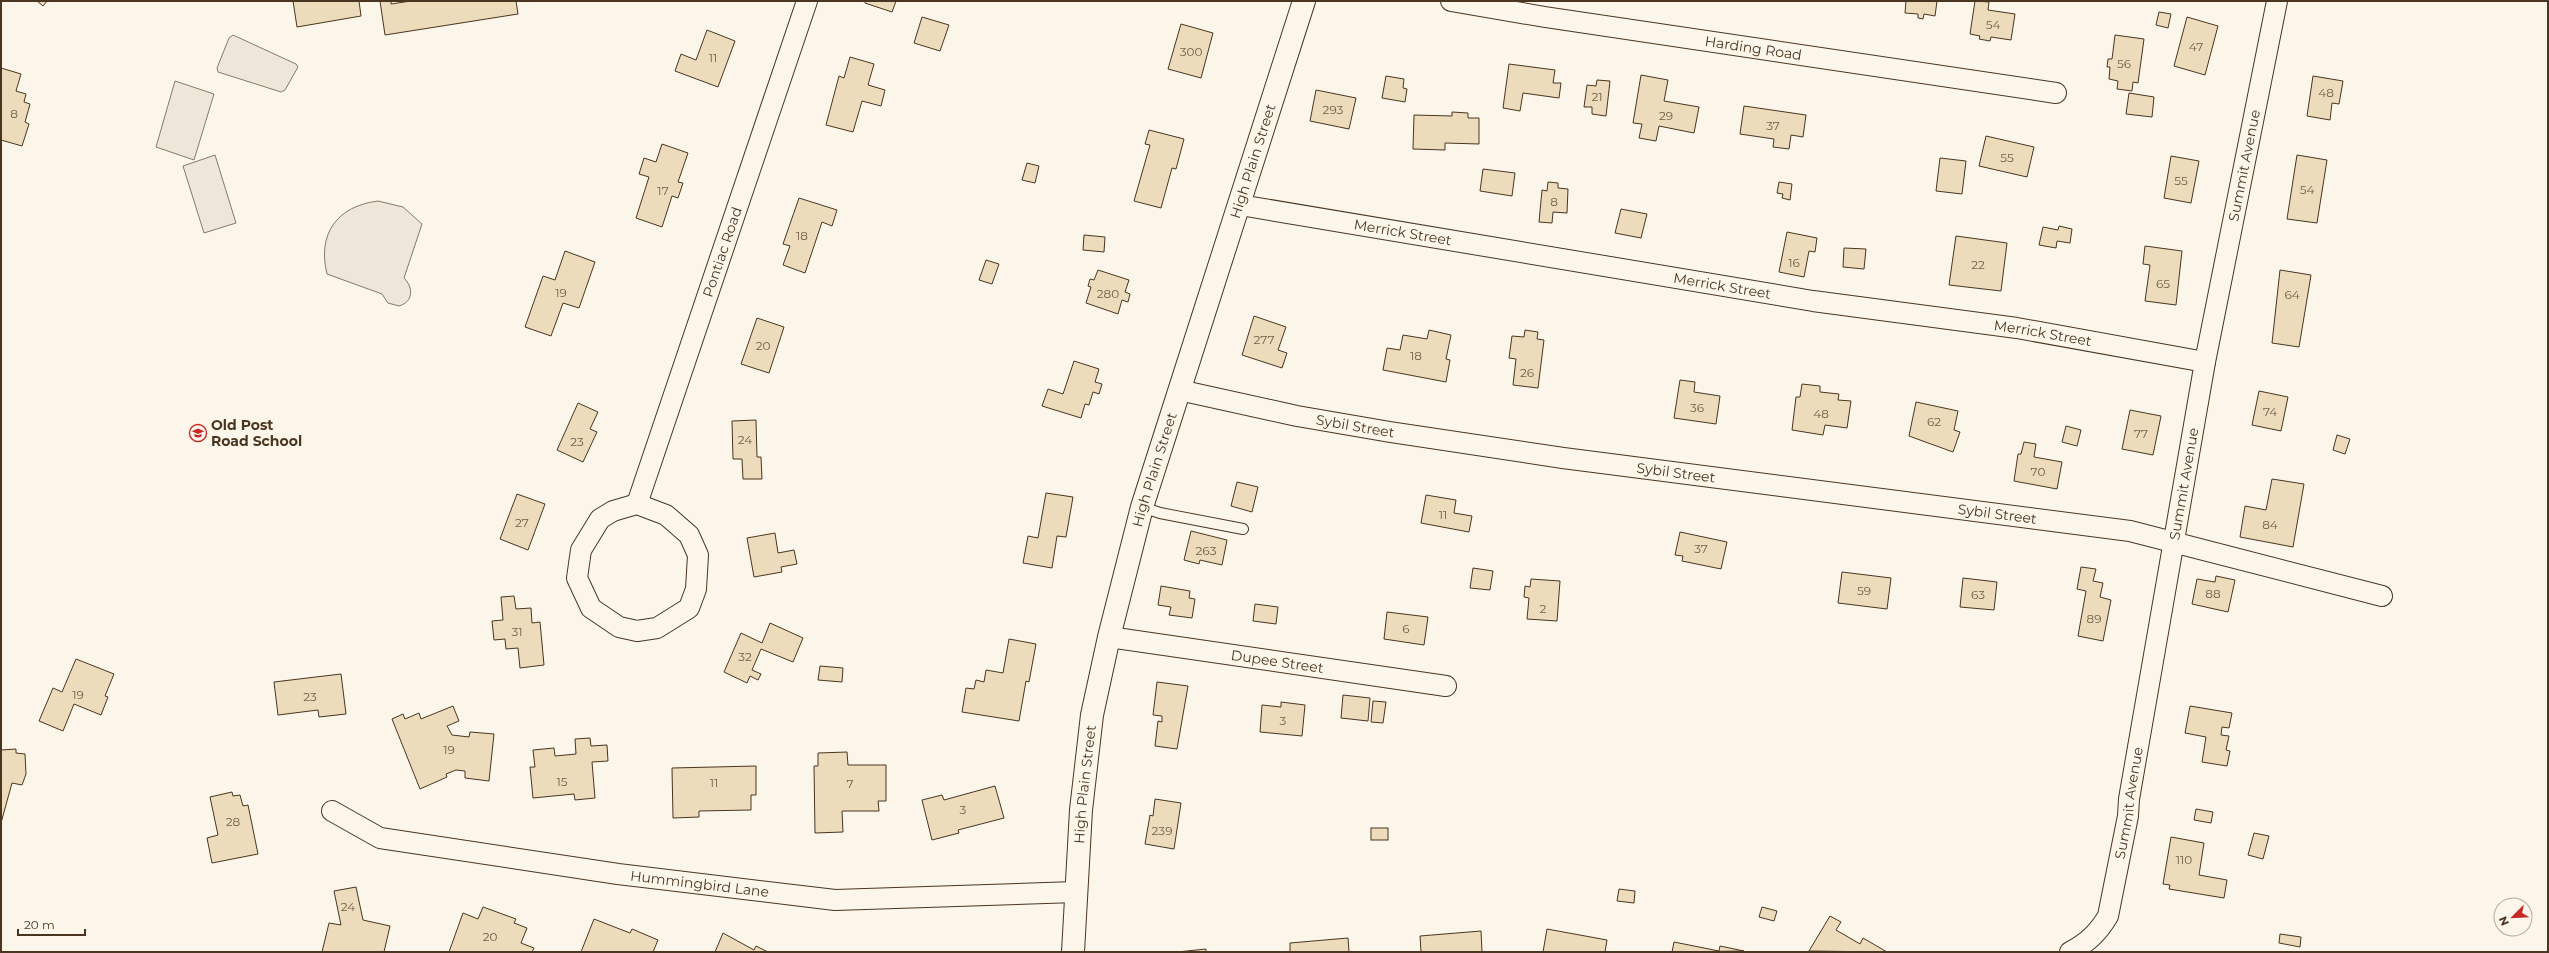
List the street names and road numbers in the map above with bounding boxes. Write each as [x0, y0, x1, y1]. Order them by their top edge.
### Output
street label: Harding Road [1704, 32, 1803, 64]
street label: High Plain Street [1226, 101, 1280, 221]
street label: Summit Avenue [2224, 108, 2264, 223]
street label: Pontiac Road [699, 205, 746, 299]
street label: Merrick Street [1352, 215, 1453, 249]
street label: Merrick Street [1672, 269, 1773, 303]
street label: Merrick Street [1993, 316, 2093, 350]
street label: High Plain Street [1128, 410, 1181, 529]
street label: Sybil Street [1315, 410, 1396, 442]
street label: Summit Avenue [2165, 426, 2202, 541]
street label: Sybil Street [1635, 459, 1717, 487]
street label: Sybil Street [1957, 500, 2038, 528]
street label: Dupee Street [1230, 646, 1325, 677]
street label: High Plain Street [1070, 724, 1100, 844]
street label: Summit Avenue [2111, 745, 2147, 861]
street label: Hummingbird Lane [629, 867, 770, 901]

